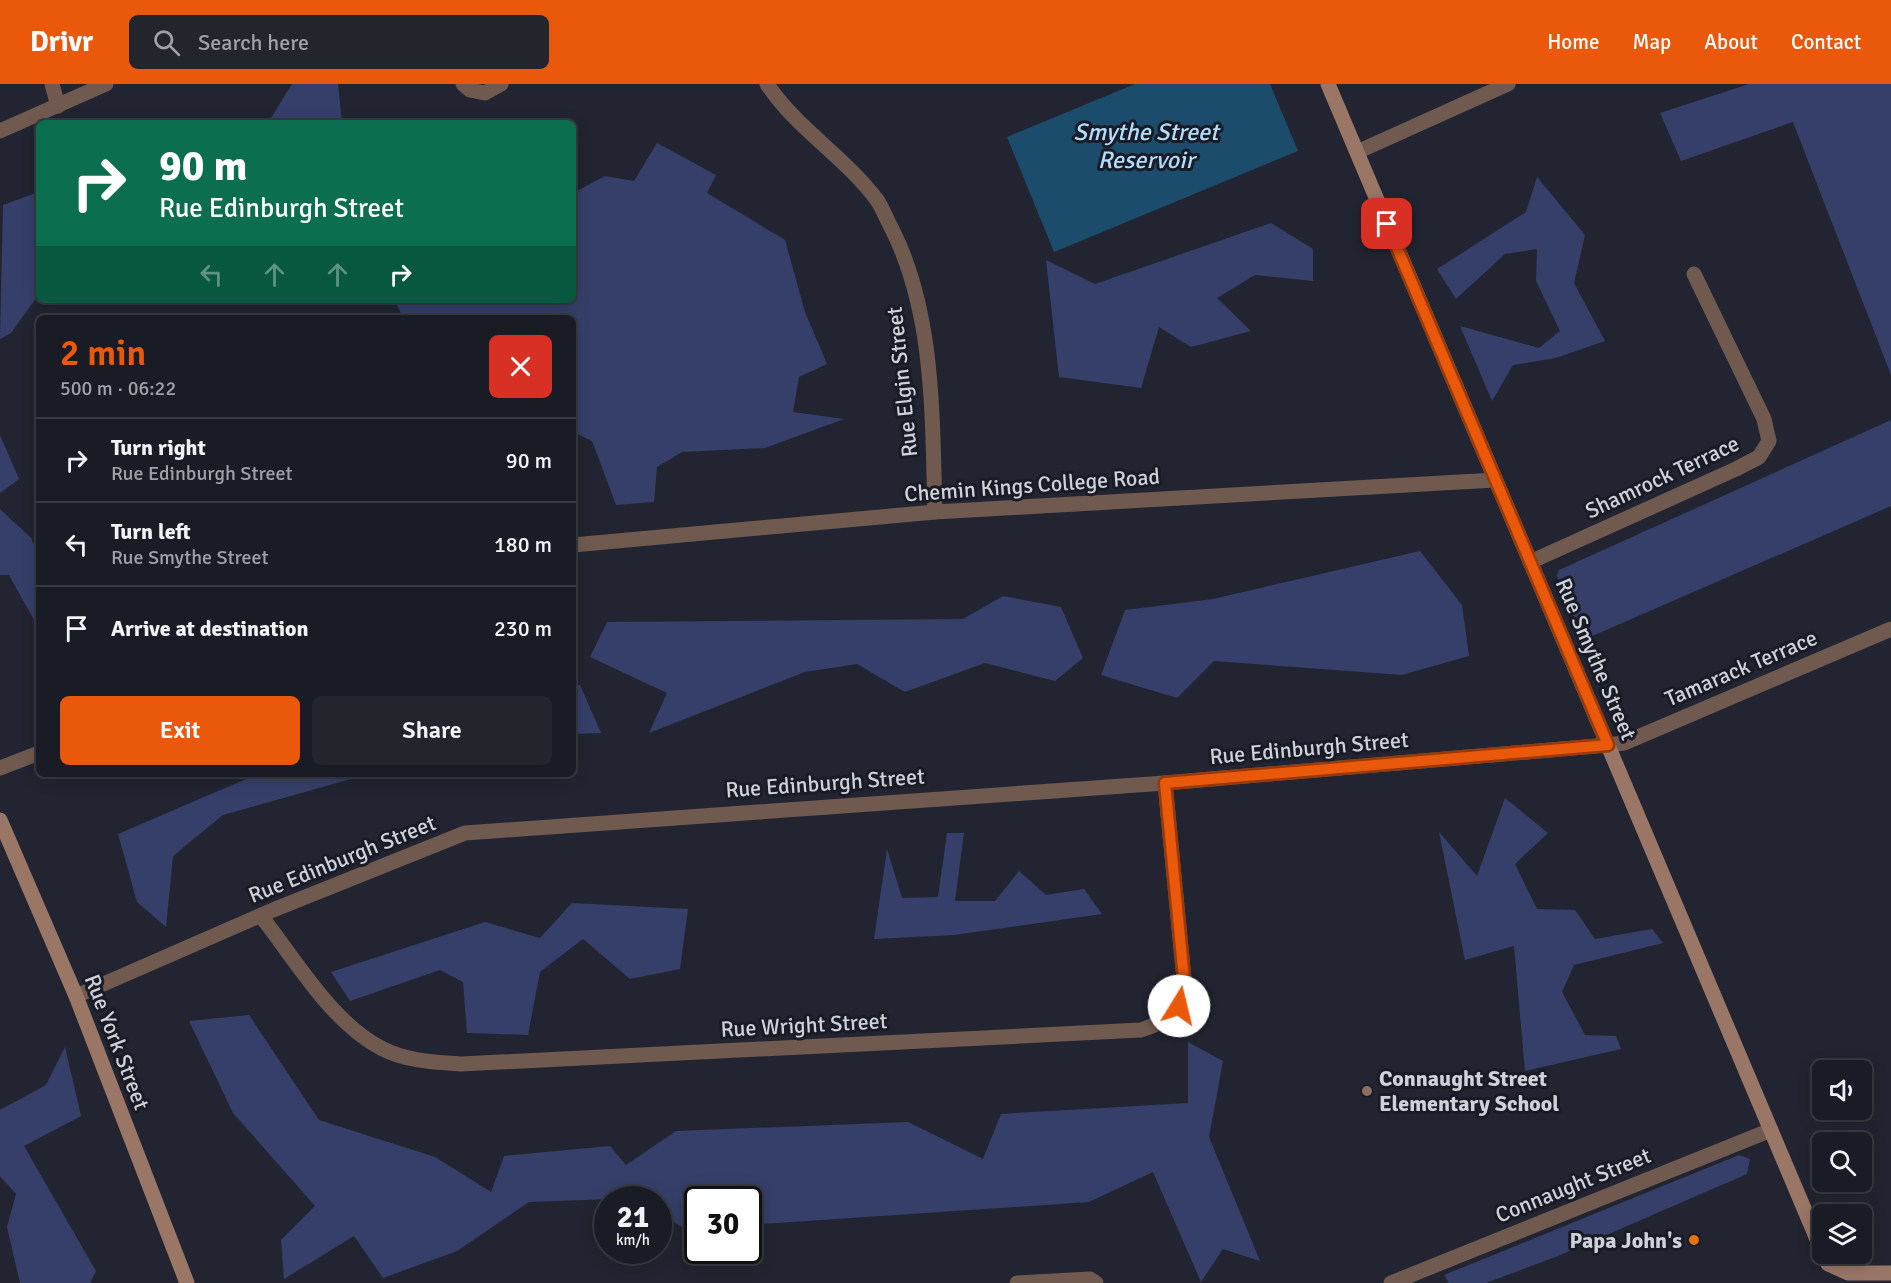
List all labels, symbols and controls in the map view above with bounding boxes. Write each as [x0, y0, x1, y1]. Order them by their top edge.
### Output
search box [129, 15, 549, 69]
text: Drivr [30, 25, 93, 59]
icon: search [150, 26, 183, 59]
text: Search here [198, 29, 309, 56]
text: Home [1547, 29, 1600, 55]
text: Map [1633, 29, 1671, 55]
text: About [1704, 29, 1758, 55]
text: Contact [1791, 29, 1861, 55]
water label: Smythe Street Reservoir [1074, 117, 1221, 175]
text: 90 m [159, 141, 248, 192]
icon: right [60, 144, 138, 222]
text: Rue Edinburgh Street [159, 192, 404, 225]
pin [1361, 198, 1412, 249]
icon: arrive [1370, 207, 1403, 240]
icon: left [195, 258, 228, 291]
icon: ahead [258, 258, 291, 291]
icon: ahead [321, 258, 354, 291]
icon: right [384, 258, 417, 291]
street label: Rue Elgin Street [881, 305, 923, 459]
text: 2 min [60, 331, 146, 376]
button: close [489, 335, 552, 398]
text: 500 m · 06:22 [60, 376, 176, 401]
street label: Shamrock Terrace [1581, 430, 1743, 524]
text: Turn right [111, 434, 206, 461]
icon: right [60, 444, 93, 477]
text: 90 m [506, 447, 552, 474]
text: Rue Edinburgh Street [111, 461, 292, 486]
street label: Chemin Kings College Road [903, 463, 1161, 507]
text: Turn left [111, 518, 191, 545]
icon: left [60, 528, 93, 561]
text: 180 m [494, 531, 552, 558]
text: Rue Smythe Street [111, 545, 269, 570]
street label: Rue Smythe Street [1550, 574, 1642, 744]
icon: arrive [60, 612, 93, 645]
text: Arrive at destination [111, 615, 308, 642]
text: 230 m [494, 615, 552, 642]
street label: Tamarack Terrace [1661, 624, 1821, 712]
button: Exit [60, 696, 300, 765]
button: Share [312, 696, 552, 765]
street label: Rue Edinburgh Street [1208, 726, 1410, 770]
street label: Rue Edinburgh Street [724, 763, 926, 803]
street label: Rue Edinburgh Street [244, 809, 440, 909]
street label: Rue York Street [79, 970, 155, 1114]
position arrow [1147, 974, 1211, 1038]
street label: Rue Wright Street [720, 1007, 888, 1043]
map controls [1812, 1060, 1872, 1264]
button: sound [1812, 1060, 1872, 1120]
place label: Connaught Street Elementary School [1379, 1065, 1559, 1117]
marker: Connaught Street Elementary School [1360, 1084, 1374, 1098]
button: search [1812, 1132, 1872, 1192]
street label: Connaught Street [1491, 1141, 1655, 1228]
speed limit sign: 30 [684, 1186, 762, 1264]
text: 21 [617, 1199, 649, 1236]
button: layers [1812, 1204, 1872, 1264]
place label: Papa John's [1570, 1227, 1682, 1254]
text: km/h [616, 1231, 650, 1249]
marker: Papa John's [1687, 1233, 1701, 1247]

